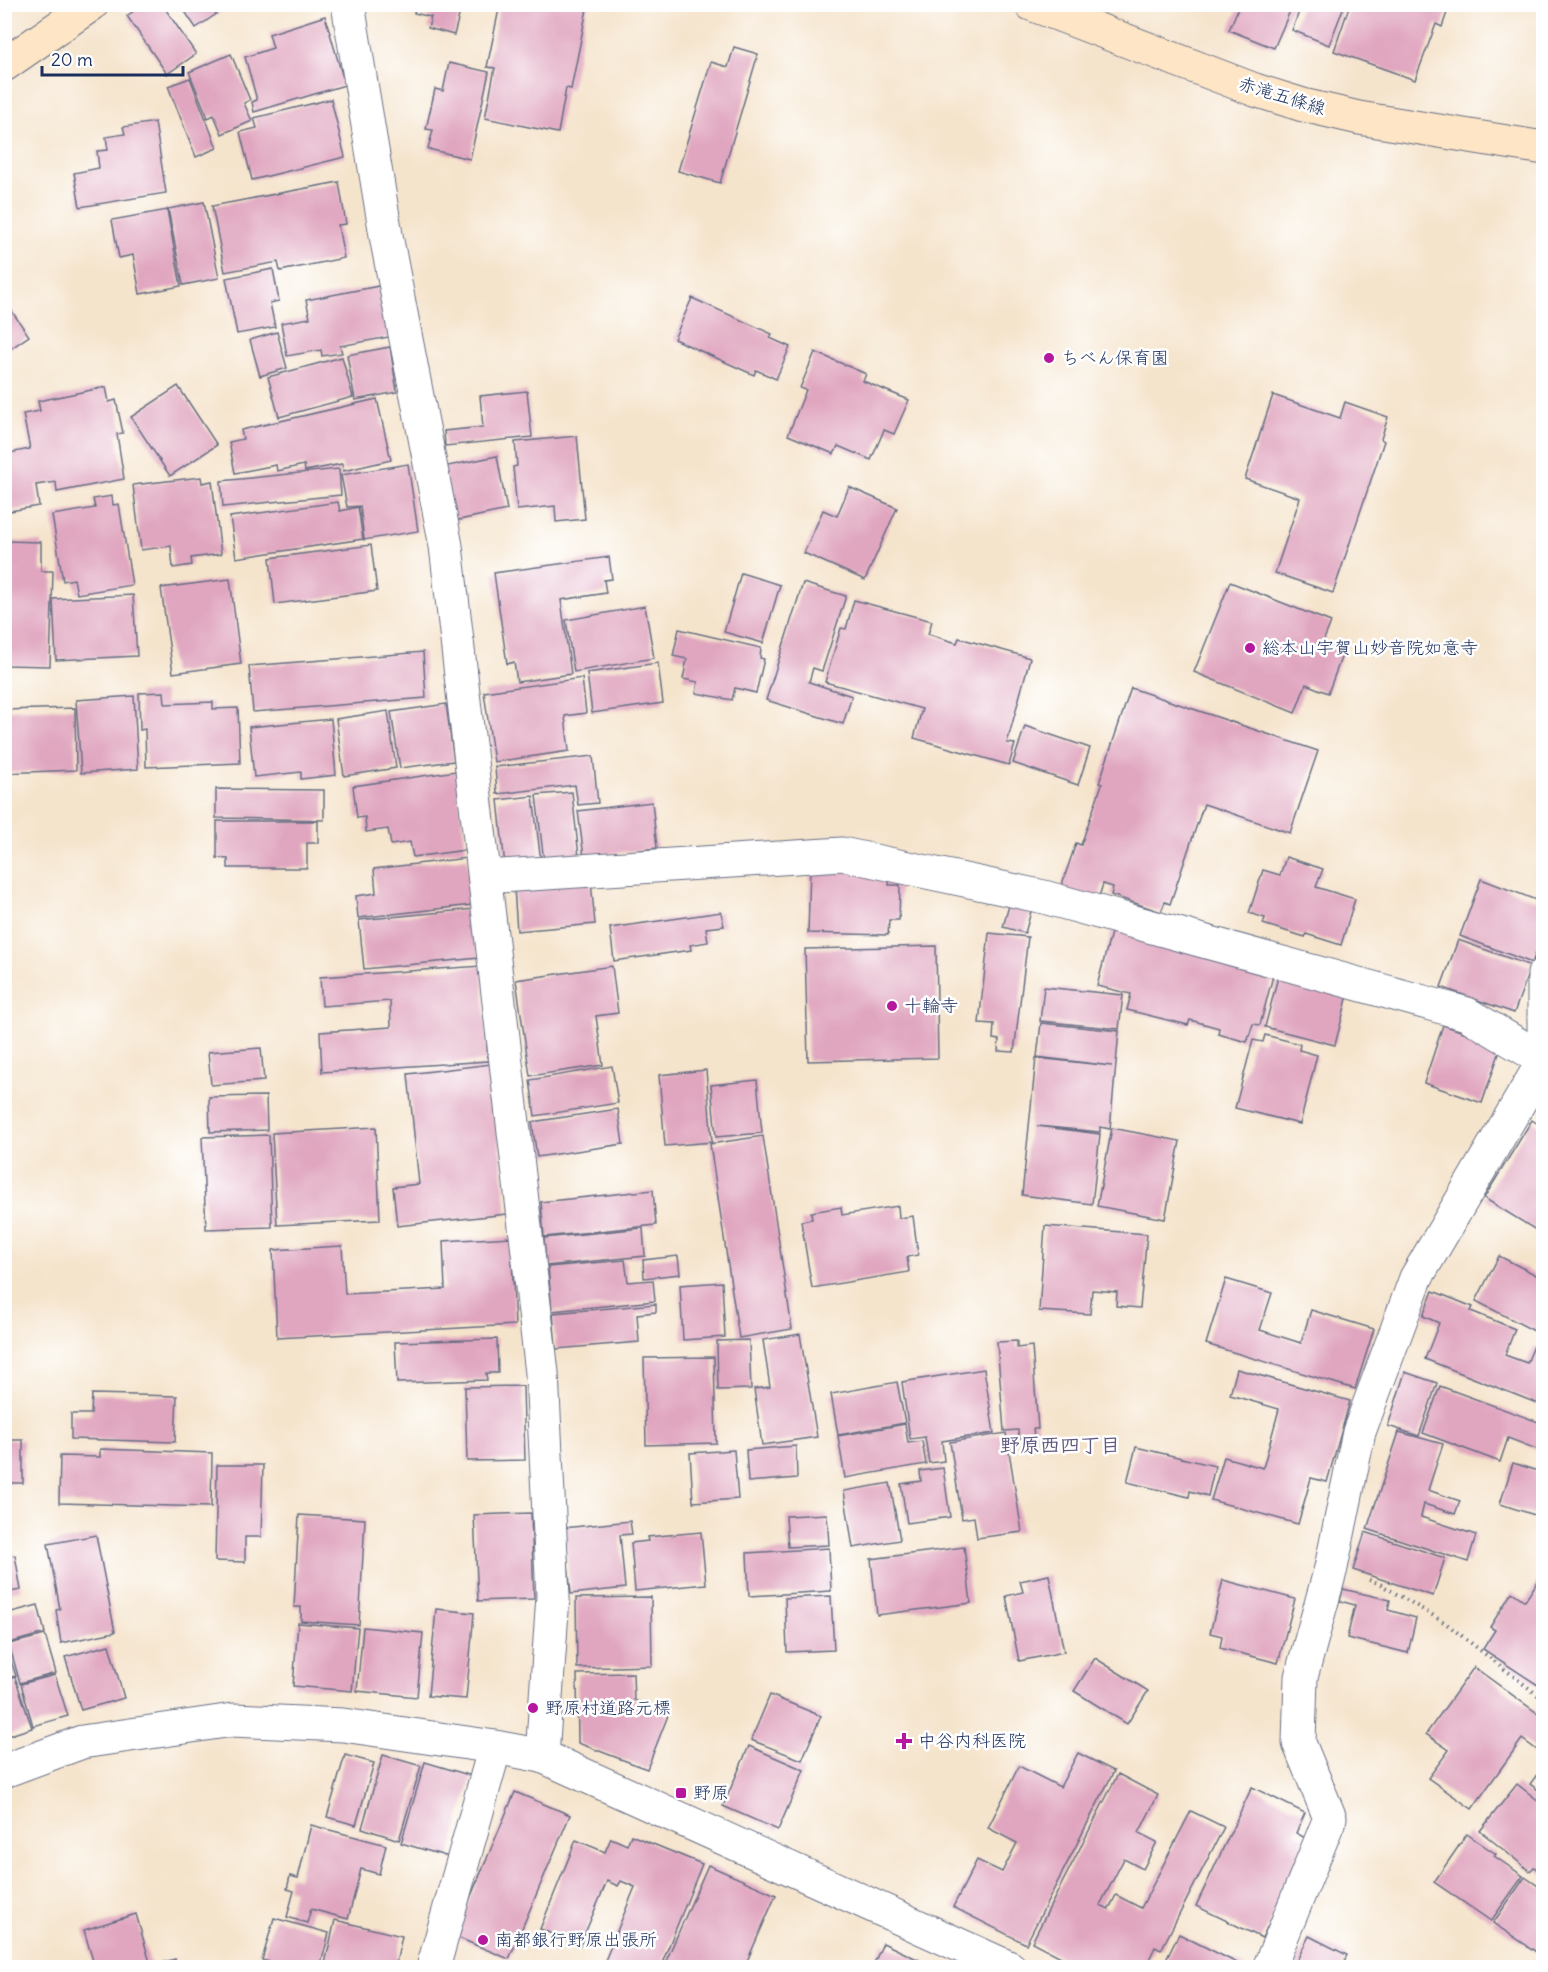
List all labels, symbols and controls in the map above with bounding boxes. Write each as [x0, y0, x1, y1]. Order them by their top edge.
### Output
scale bar [42, 39, 183, 77]
text: 20 m [51, 48, 93, 71]
street label: 赤滝五條線 [1236, 71, 1329, 120]
place label: ちべん保育園 [1061, 346, 1169, 369]
marker: ちべん保育園 [1042, 351, 1056, 365]
place label: 総本山宇賀山妙音院如意寺 [1262, 636, 1478, 659]
marker: 総本山宇賀山妙音院如意寺 [1243, 641, 1257, 655]
place label: 十輪寺 [904, 994, 958, 1017]
marker: 十輪寺 [885, 999, 899, 1013]
district label: 野原西四丁目 [1000, 1432, 1120, 1457]
place label: 野原村道路元標 [545, 1696, 671, 1719]
marker: 野原村道路元標 [526, 1701, 540, 1715]
place label: 中谷内科医院 [918, 1729, 1026, 1752]
marker: 中谷内科医院 [895, 1732, 913, 1750]
place label: 野原 [693, 1781, 729, 1804]
marker: 野原 [674, 1786, 688, 1800]
place label: 南都銀行野原出張所 [495, 1928, 657, 1951]
marker: 南都銀行野原出張所 [476, 1933, 490, 1947]

